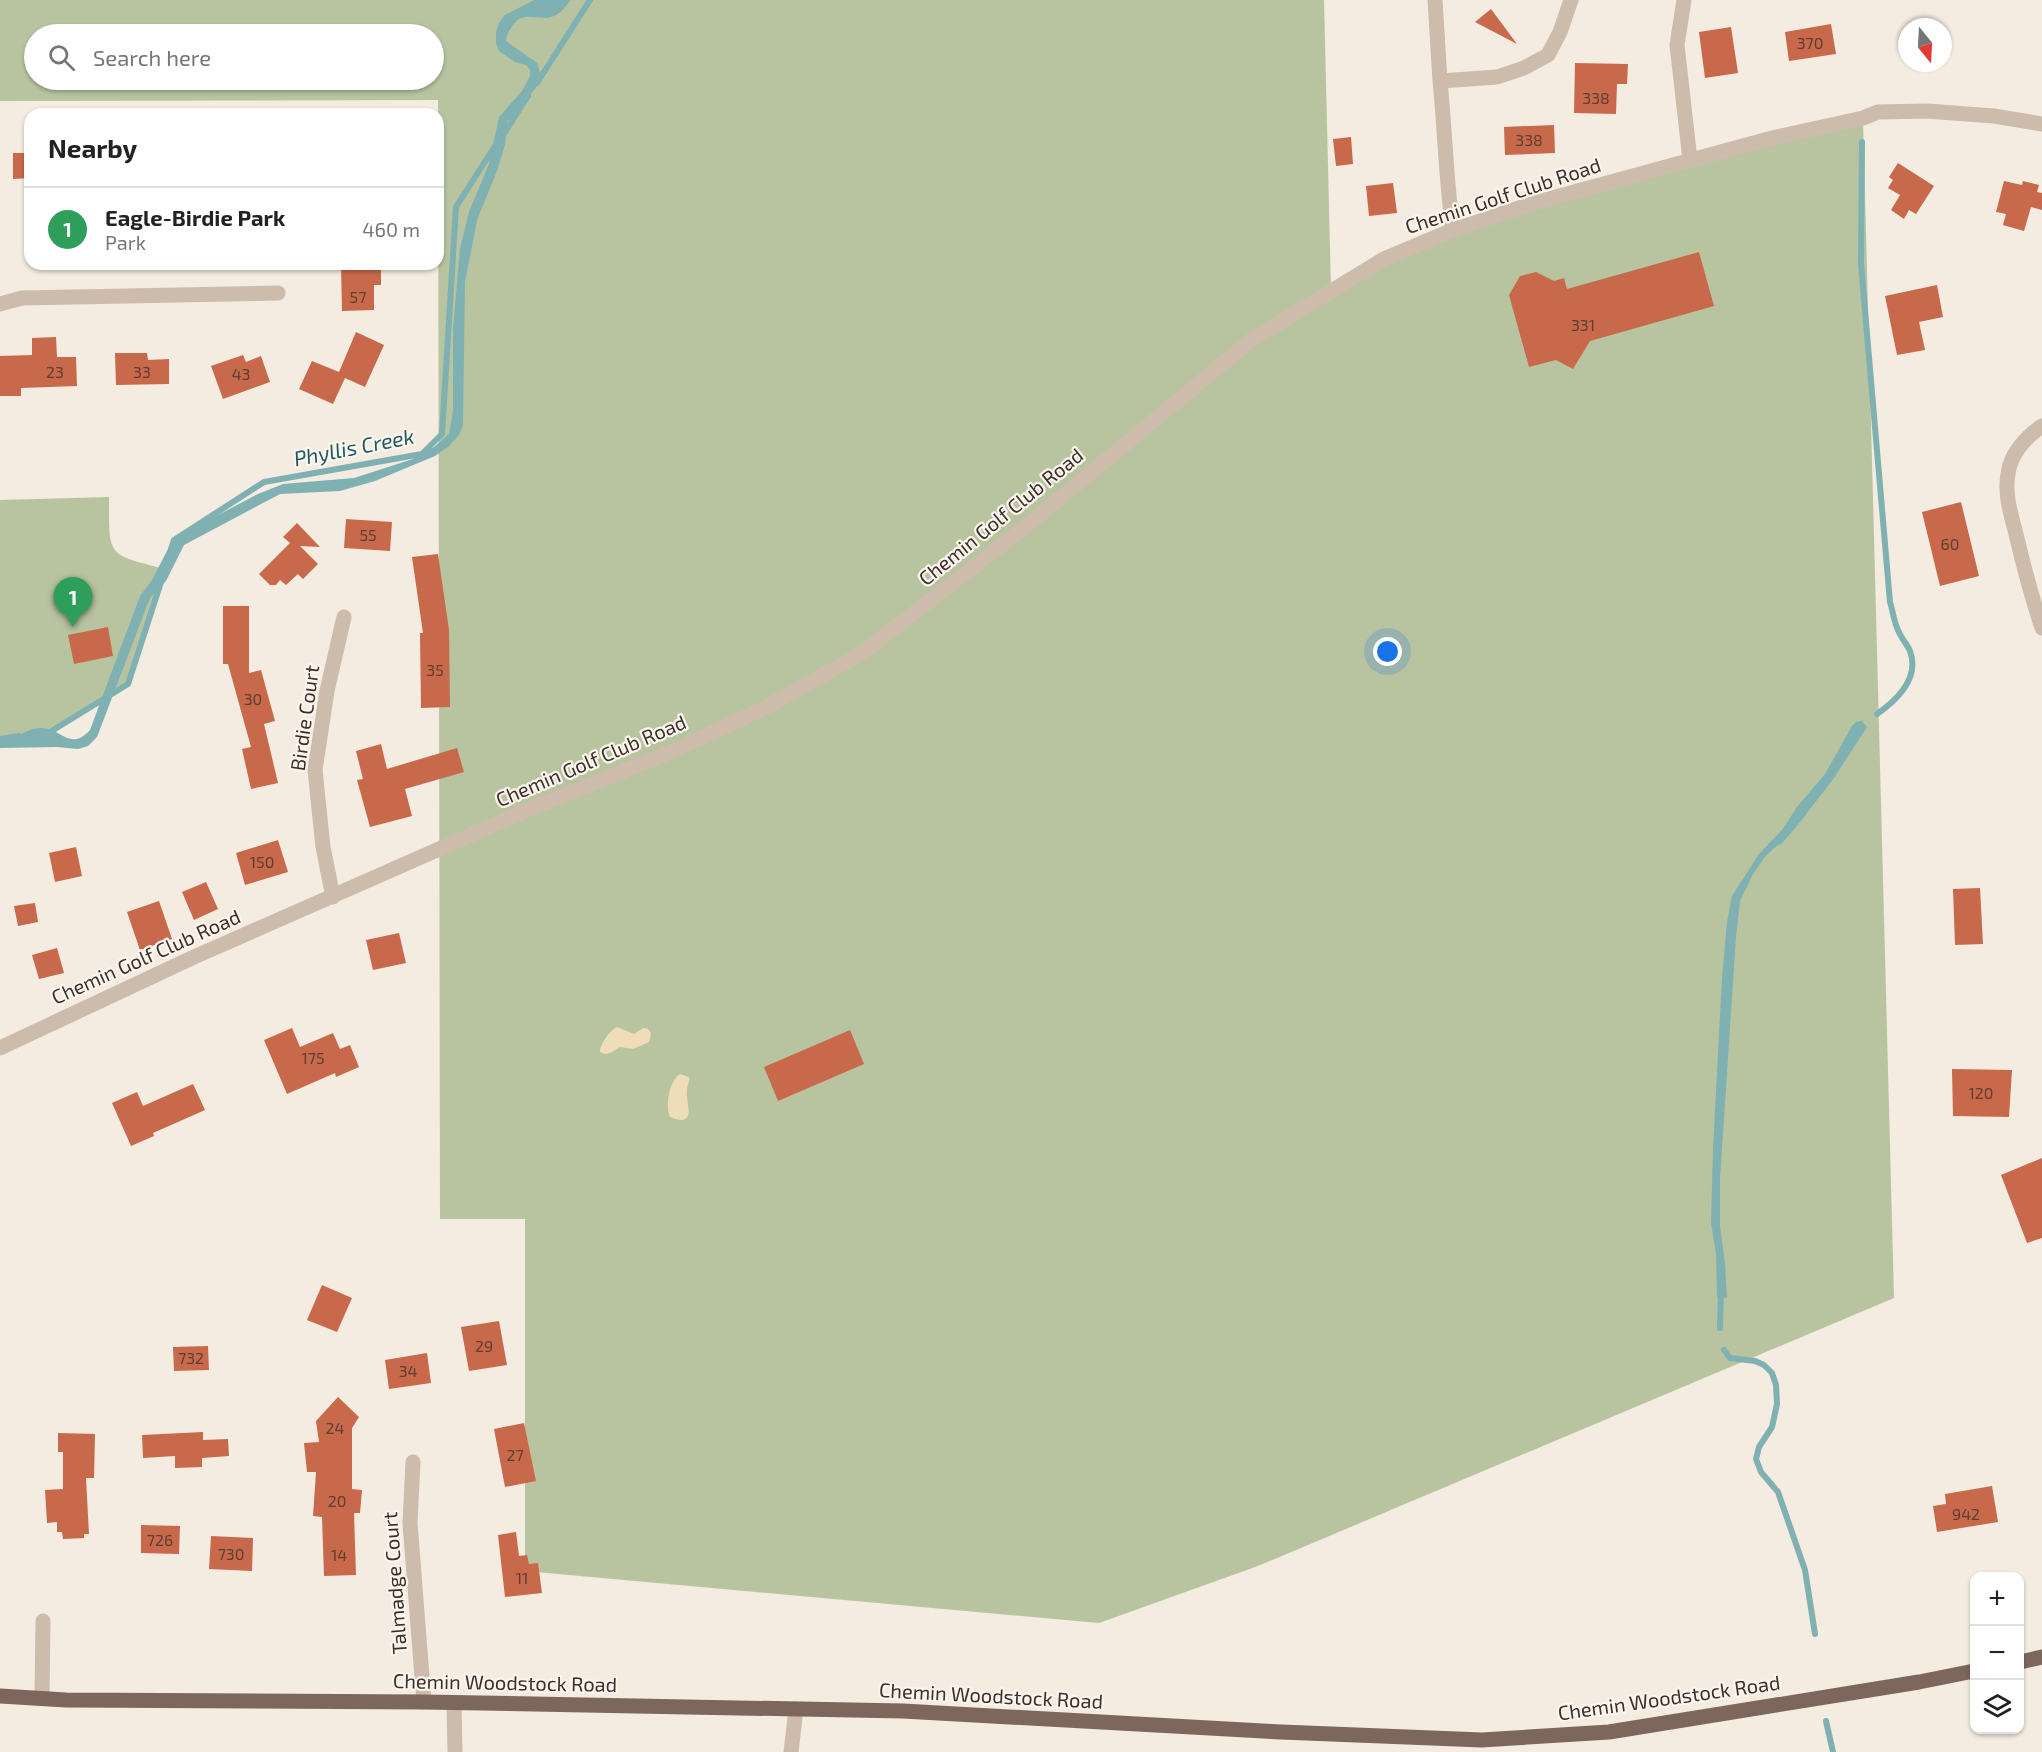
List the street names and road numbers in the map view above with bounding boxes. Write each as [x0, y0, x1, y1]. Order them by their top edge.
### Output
street label: Chemin Golf Club Road [1402, 152, 1604, 238]
street label: Chemin Golf Club Road [913, 443, 1087, 590]
street label: Birdie Court [285, 663, 323, 772]
street label: Chemin Golf Club Road [492, 709, 689, 811]
street label: Chemin Golf Club Road [47, 904, 244, 1009]
street label: Talmadge Court [377, 1511, 411, 1655]
street label: Chemin Woodstock Road [393, 1668, 617, 1696]
street label: Chemin Woodstock Road [1556, 1670, 1782, 1724]
street label: Chemin Woodstock Road [878, 1677, 1104, 1713]

